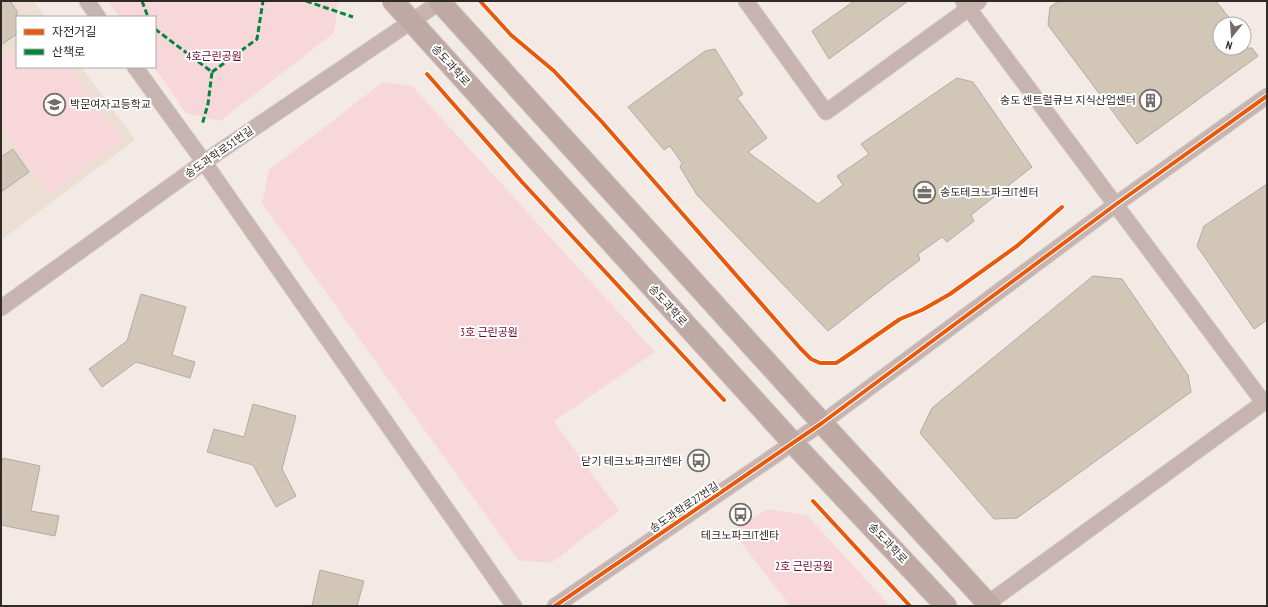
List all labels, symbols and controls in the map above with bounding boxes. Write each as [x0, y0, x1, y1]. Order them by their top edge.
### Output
legend [16, 16, 156, 68]
north arrow [1212, 16, 1252, 56]
text: 자전거길 [52, 24, 96, 39]
text: N [1224, 38, 1234, 53]
street label: 송도과학로 [429, 42, 473, 88]
text: 산책로 [52, 44, 85, 59]
park label: 4호근린공원 [186, 49, 242, 63]
building icon: 송도 센트럴큐브 지식산업센터 [1138, 87, 1164, 113]
school or university icon: 박문여자고등학교 [41, 91, 67, 117]
place label: 송도 센트럴큐브 지식산업센터 [1000, 93, 1136, 107]
place label: 박문여자고등학교 [70, 97, 151, 111]
street label: 송도과학로51번길 [182, 123, 256, 181]
office icon: 송도테크노파크IT센터 [912, 179, 938, 205]
place label: 송도테크노파크IT센터 [940, 185, 1039, 199]
street label: 송도과학로 [646, 282, 690, 328]
park label: 3호 근린공원 [460, 325, 518, 339]
bus stop icon: 닫기 테크노파크IT센타 [685, 448, 711, 474]
place label: 닫기 테크노파크IT센타 [581, 454, 682, 468]
street label: 송도과학로27번길 [647, 479, 721, 535]
bus stop icon: 테크노파크IT센타 [727, 502, 753, 528]
street label: 송도과학로 [866, 520, 910, 566]
place label: 테크노파크IT센타 [701, 528, 779, 542]
park label: 2호 근린공원 [775, 559, 833, 573]

